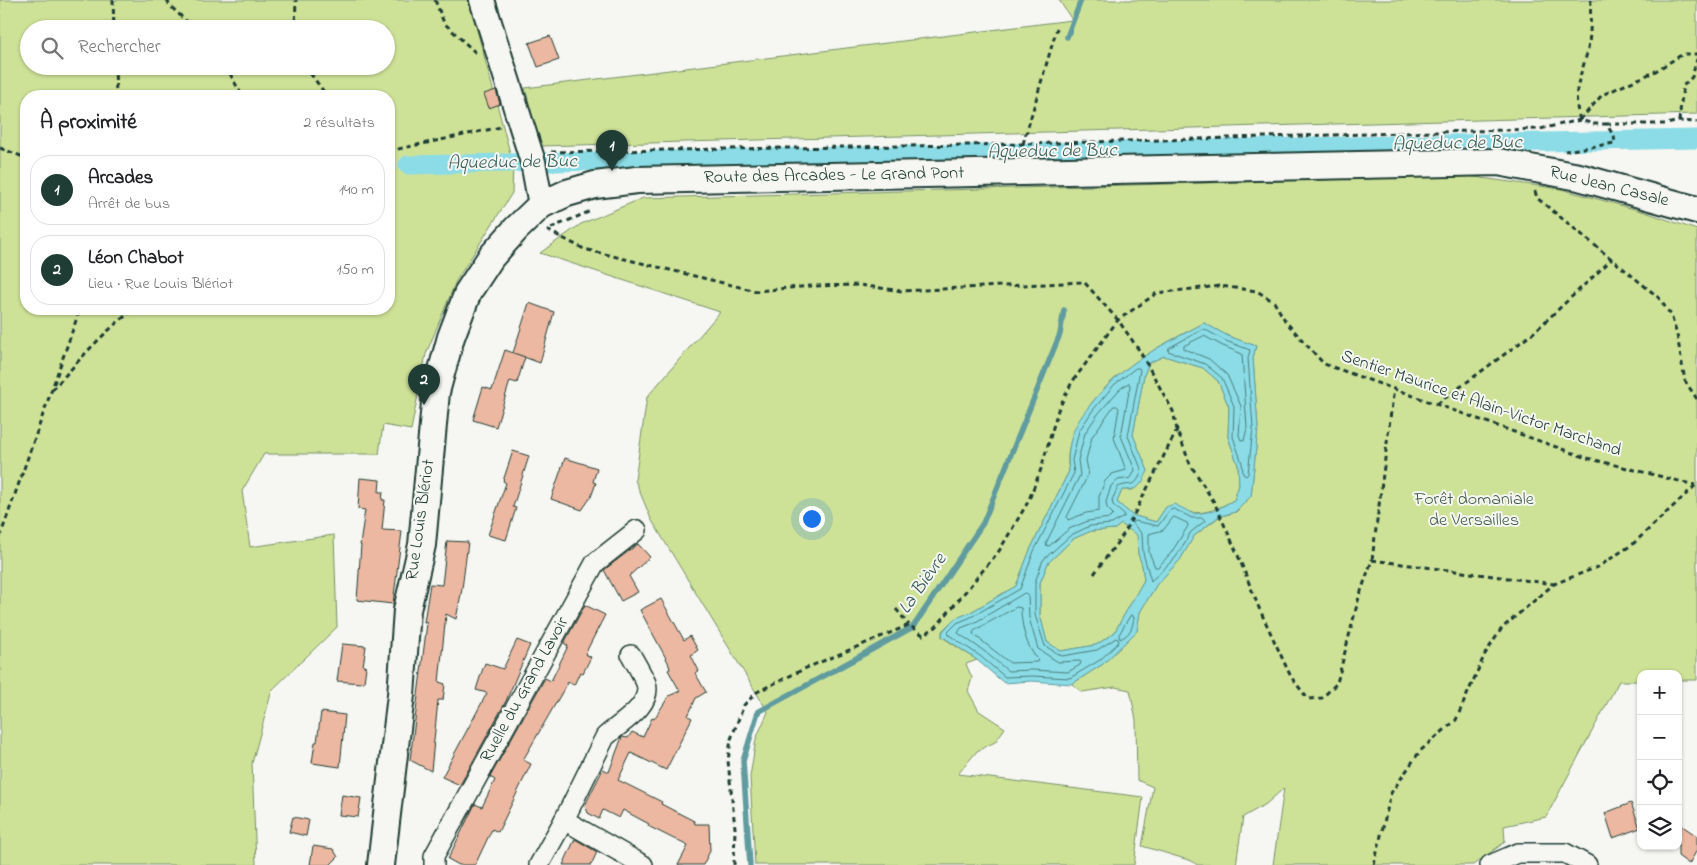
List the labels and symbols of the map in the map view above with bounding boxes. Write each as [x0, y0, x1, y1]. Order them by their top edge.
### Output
water label: Aqueduc de Buc [1392, 129, 1524, 159]
pin: 1 [596, 130, 628, 171]
water label: Aqueduc de Buc [987, 137, 1119, 167]
water label: Aqueduc de Buc [447, 148, 579, 178]
street label: Rue Jean Casale [1547, 160, 1672, 215]
street label: Route des Arcades - Le Grand Pont [704, 161, 964, 191]
street label: Sentier Maurice et Alain-Victor Marchand [1337, 344, 1625, 464]
pin: 2 [408, 364, 440, 405]
street label: Rue Louis Blériot [400, 458, 442, 582]
park label: Forêt domaniale de Versailles [1413, 487, 1535, 534]
your location [799, 506, 825, 532]
water label: La Bièvre [892, 547, 955, 620]
street label: Ruelle du Grand Lavoir [474, 612, 576, 768]

